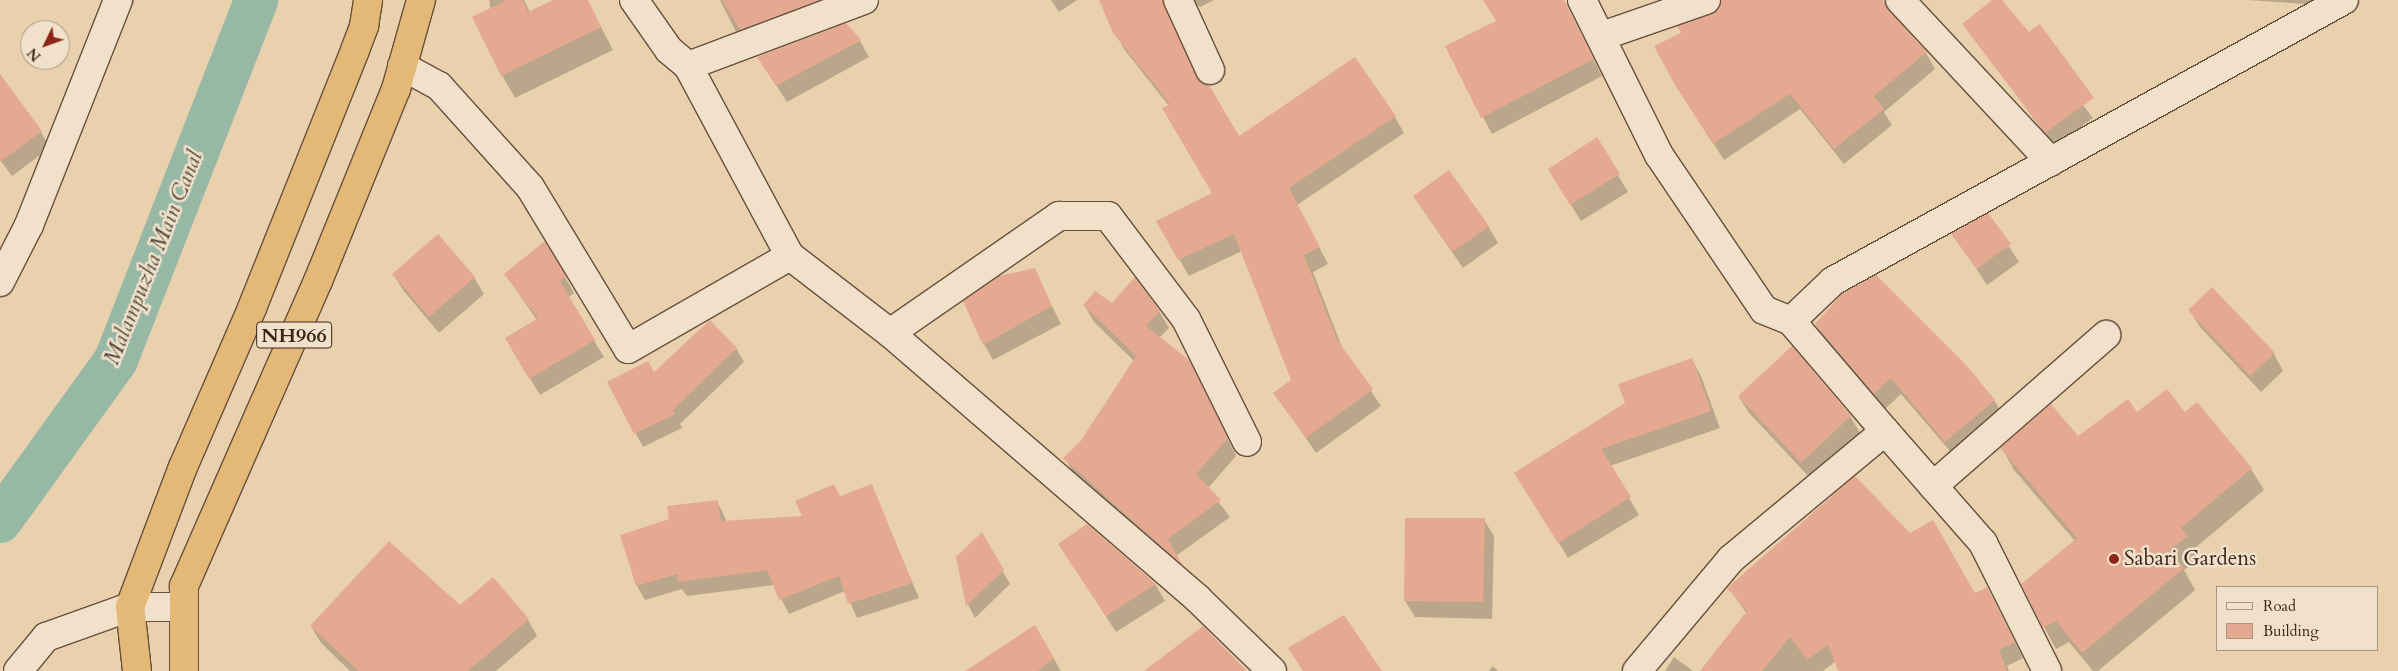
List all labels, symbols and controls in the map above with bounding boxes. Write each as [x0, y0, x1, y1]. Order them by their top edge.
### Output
north arrow [20, 20, 70, 70]
text: N [23, 44, 45, 66]
water label: Malampuzha Main Canal [99, 147, 209, 369]
road number: NH966 [255, 318, 333, 352]
place label: Sabari Gardens [2124, 546, 2256, 572]
marker: Sabari Gardens [2108, 553, 2120, 565]
legend [2216, 586, 2378, 651]
text: Road [2263, 596, 2296, 616]
text: Building [2263, 621, 2319, 641]

